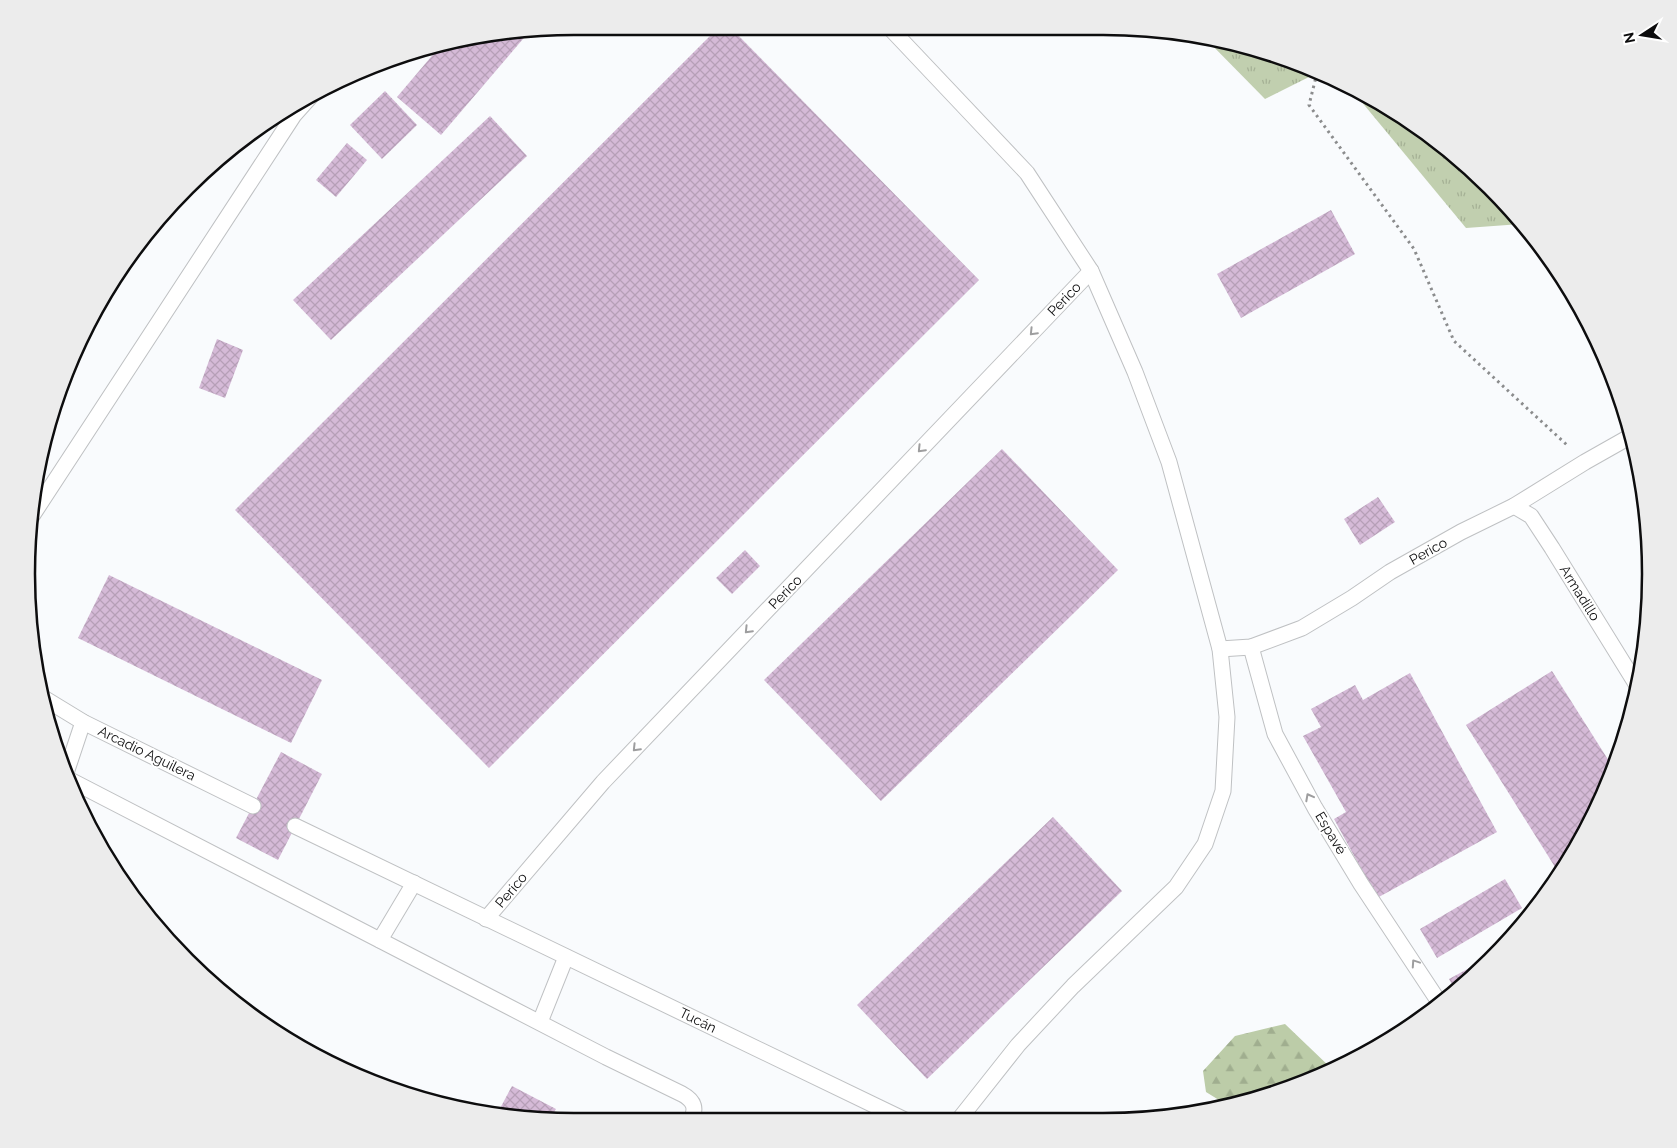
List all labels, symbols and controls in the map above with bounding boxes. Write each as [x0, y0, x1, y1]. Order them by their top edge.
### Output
north arrow [1617, 10, 1667, 60]
text: N [1620, 31, 1638, 45]
street label: Perico [1044, 279, 1084, 319]
one-way arrow [1030, 326, 1039, 335]
one-way arrow [918, 444, 927, 453]
street label: Perico [1406, 534, 1450, 568]
street label: Armadillo [1557, 562, 1603, 624]
street label: Perico [765, 572, 805, 612]
one-way arrow [745, 624, 754, 633]
street label: Arcadio Aguilera [96, 722, 198, 784]
one-way arrow [633, 742, 642, 751]
one-way arrow [1305, 793, 1315, 802]
street label: Espavé [1312, 809, 1350, 857]
street label: Perico [492, 869, 530, 911]
one-way arrow [1412, 960, 1421, 969]
street label: Tucán [677, 1004, 719, 1036]

